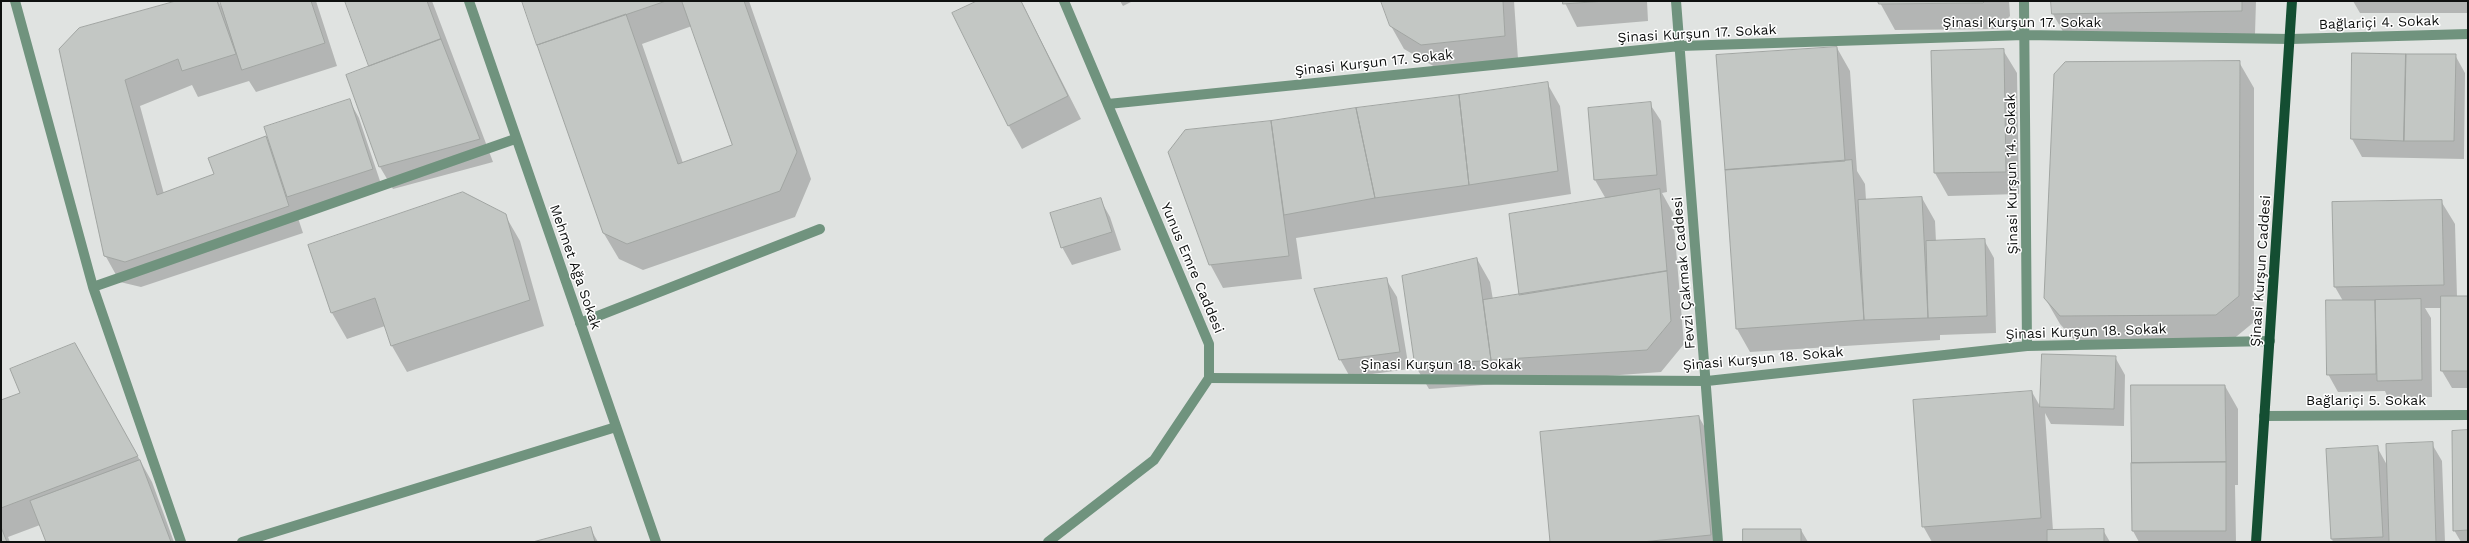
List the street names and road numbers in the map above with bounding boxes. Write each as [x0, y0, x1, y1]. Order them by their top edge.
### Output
street label: Bağlariçi 4. Sokak [2319, 13, 2439, 33]
street label: Şinasi Kurşun 17. Sokak [1943, 15, 2101, 31]
street label: Şinasi Kurşun 17. Sokak [1617, 21, 1777, 47]
street label: Şinasi Kurşun 17. Sokak [1294, 46, 1454, 80]
street label: Şinasi Kurşun 14. Sokak [2002, 93, 2022, 255]
street label: Şinasi Kurşun Caddesi [2247, 195, 2275, 347]
street label: Fevzi Çakmak Caddesi [1669, 196, 1699, 350]
street label: Yunus Emre Caddesi [1157, 200, 1227, 336]
street label: Mehmet Ağa Sokak [546, 202, 604, 332]
street label: Şinasi Kurşun 18. Sokak [2005, 321, 2167, 343]
street label: Şinasi Kurşun 18. Sokak [1682, 344, 1844, 374]
street label: Şinasi Kurşun 18. Sokak [1360, 357, 1522, 373]
street label: Bağlariçi 5. Sokak [2306, 393, 2426, 409]

